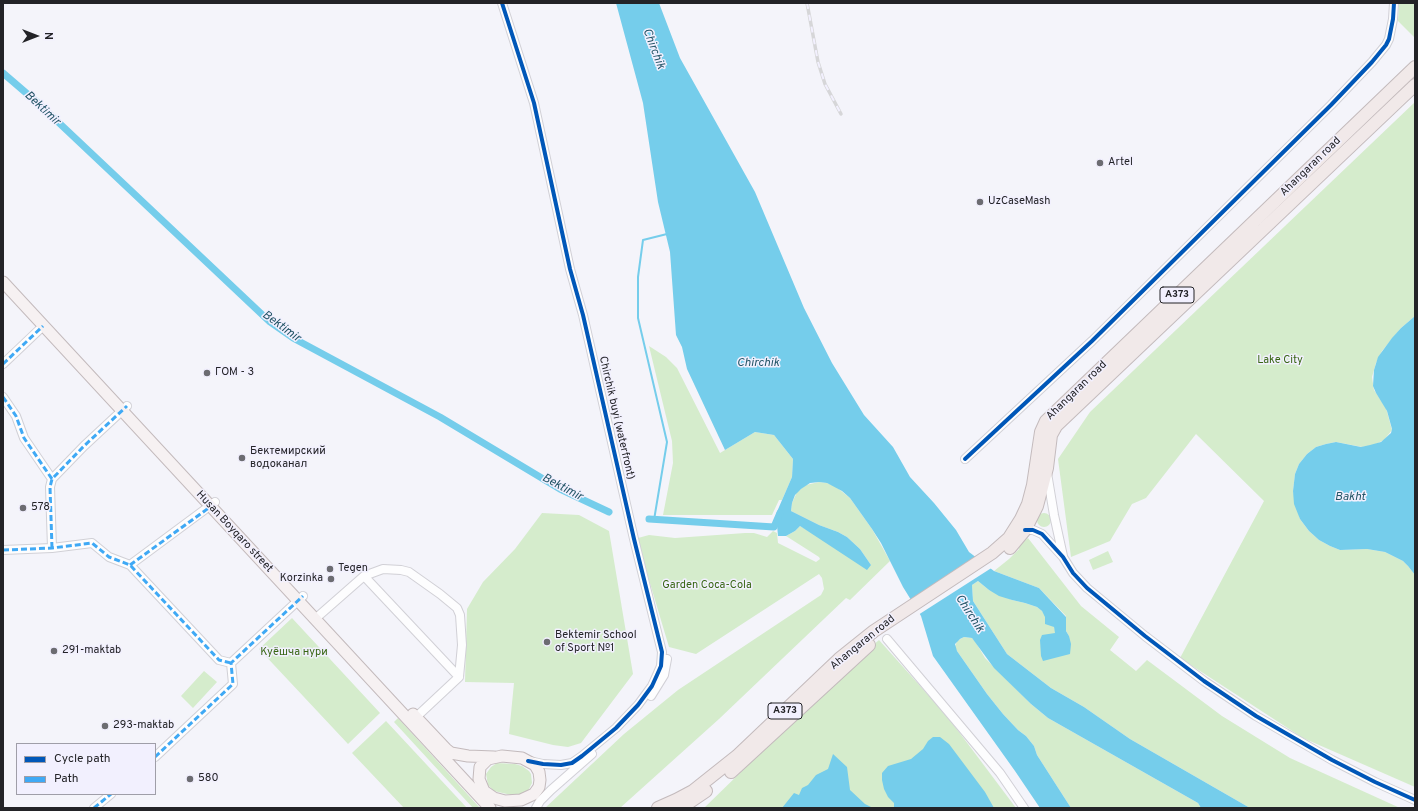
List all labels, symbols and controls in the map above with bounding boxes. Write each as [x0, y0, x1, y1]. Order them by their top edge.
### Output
north arrow [16, 16, 56, 56]
water label: Chirchik [639, 27, 667, 71]
text: N [41, 32, 55, 40]
water label: Bektimir [21, 89, 63, 129]
street label: Ahangaran road [1278, 135, 1344, 199]
place label: Artel [1108, 156, 1133, 170]
marker: Artel [1095, 158, 1105, 168]
place label: UzCaseMash [988, 195, 1050, 209]
marker: UzCaseMash [975, 197, 985, 207]
road number: A373 [1160, 287, 1194, 303]
water label: Bektimir [259, 308, 303, 346]
park label: Lake City [1257, 354, 1303, 368]
street label: Chirchik buyi (waterfront) [595, 355, 637, 481]
water label: Chirchik [737, 357, 779, 371]
street label: Ahangaran road [1044, 359, 1110, 423]
place label: ГОМ - 3 [215, 366, 254, 380]
marker: ГОМ - 3 [202, 368, 212, 378]
place label: Бектемирский водоканал [250, 445, 326, 471]
marker: Бектемирский водоканал [237, 453, 247, 463]
water label: Bektimir [539, 471, 585, 505]
street label: Husan Boyqaro street [193, 489, 275, 575]
water label: Bakht [1335, 491, 1365, 505]
place label: 578 [31, 501, 50, 515]
marker: 578 [18, 503, 28, 513]
place label: Tegen [338, 562, 368, 576]
marker: Tegen [325, 564, 335, 574]
place label: Korzinka [280, 572, 323, 586]
marker: Korzinka [326, 574, 336, 584]
park label: Garden Coca-Cola [662, 579, 752, 593]
water label: Chirchik [951, 592, 987, 636]
street label: Ahangaran road [828, 613, 898, 673]
place label: Bektemir School of Sport №1 [555, 629, 637, 655]
marker: Bektemir School of Sport №1 [542, 637, 552, 647]
place label: 291-maktab [62, 644, 121, 658]
marker: 291-maktab [49, 646, 59, 656]
park label: Куёшча нури [260, 646, 328, 660]
road number: A373 [768, 703, 802, 719]
place label: 293-maktab [113, 719, 174, 733]
marker: 293-maktab [100, 721, 110, 731]
legend [16, 743, 156, 795]
text: Cycle path [54, 751, 111, 767]
text: Path [54, 771, 79, 787]
place label: 580 [198, 772, 219, 786]
marker: 580 [185, 774, 195, 784]

